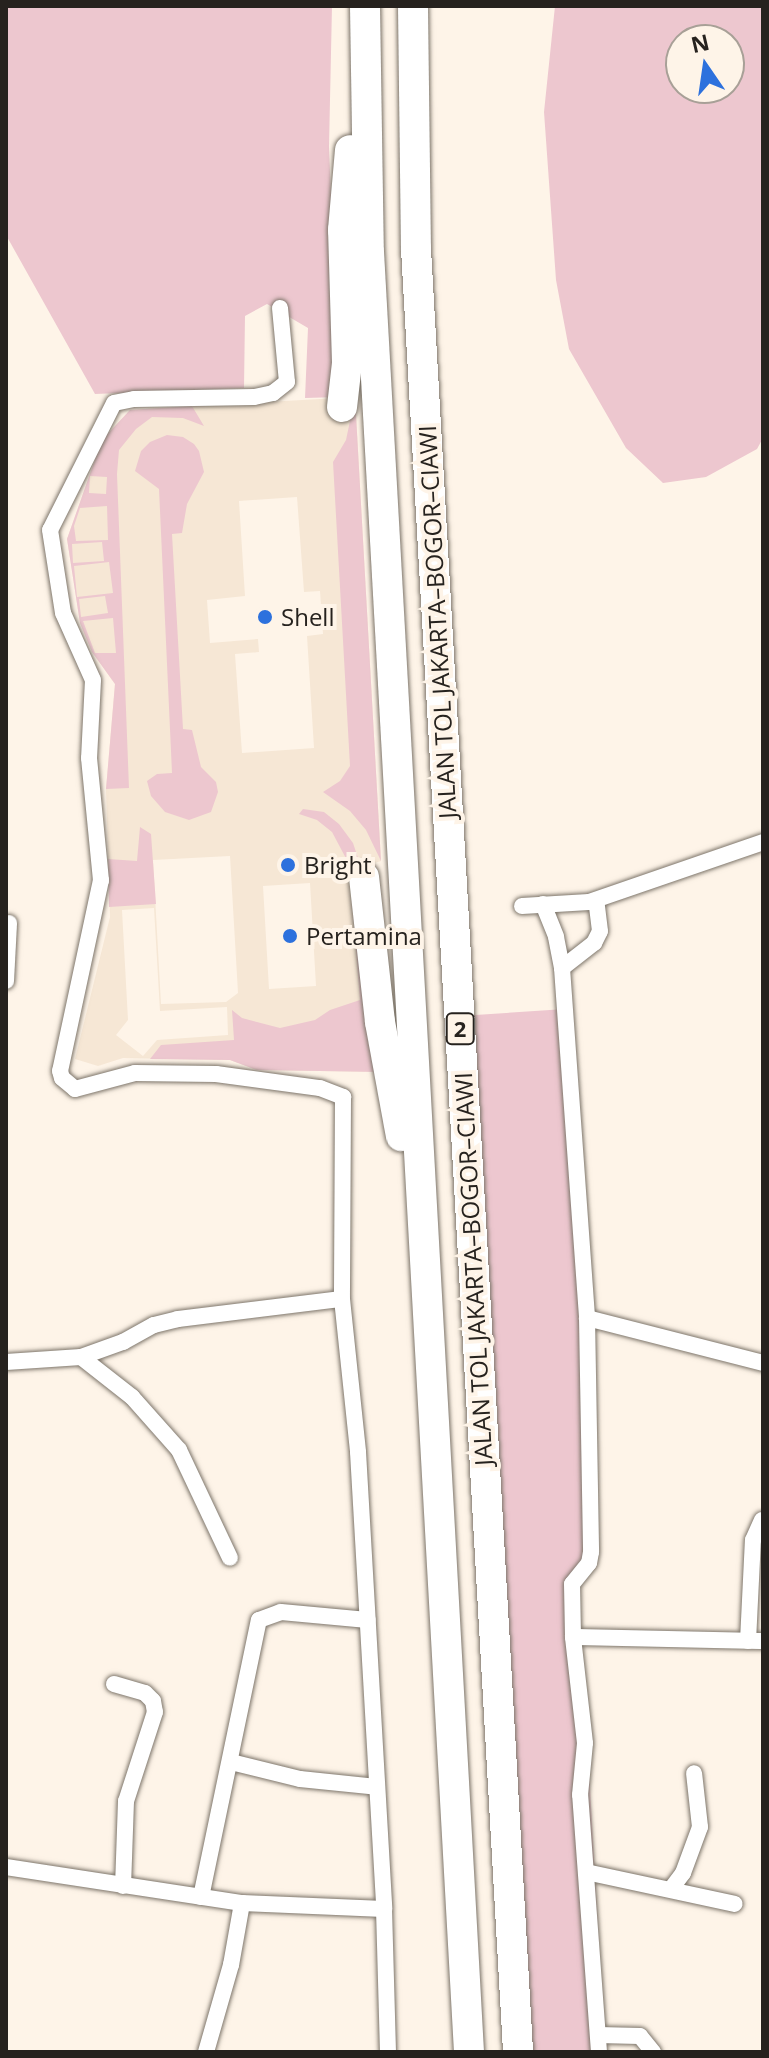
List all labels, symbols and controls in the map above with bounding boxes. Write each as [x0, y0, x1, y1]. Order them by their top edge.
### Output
north arrow [665, 24, 745, 104]
text: N [688, 26, 712, 59]
street label: JALAN TOL JAKARTA–BOGOR–CIAWI [412, 425, 462, 819]
place label: Shell [281, 603, 334, 631]
marker: Shell [256, 608, 274, 626]
place label: Bright [304, 851, 372, 879]
marker: Bright [279, 856, 297, 874]
place label: Pertamina [306, 922, 422, 950]
marker: Pertamina [281, 927, 299, 945]
road number: 2 [444, 1011, 476, 1047]
street label: JALAN TOL JAKARTA–BOGOR–CIAWI [448, 1072, 498, 1466]

